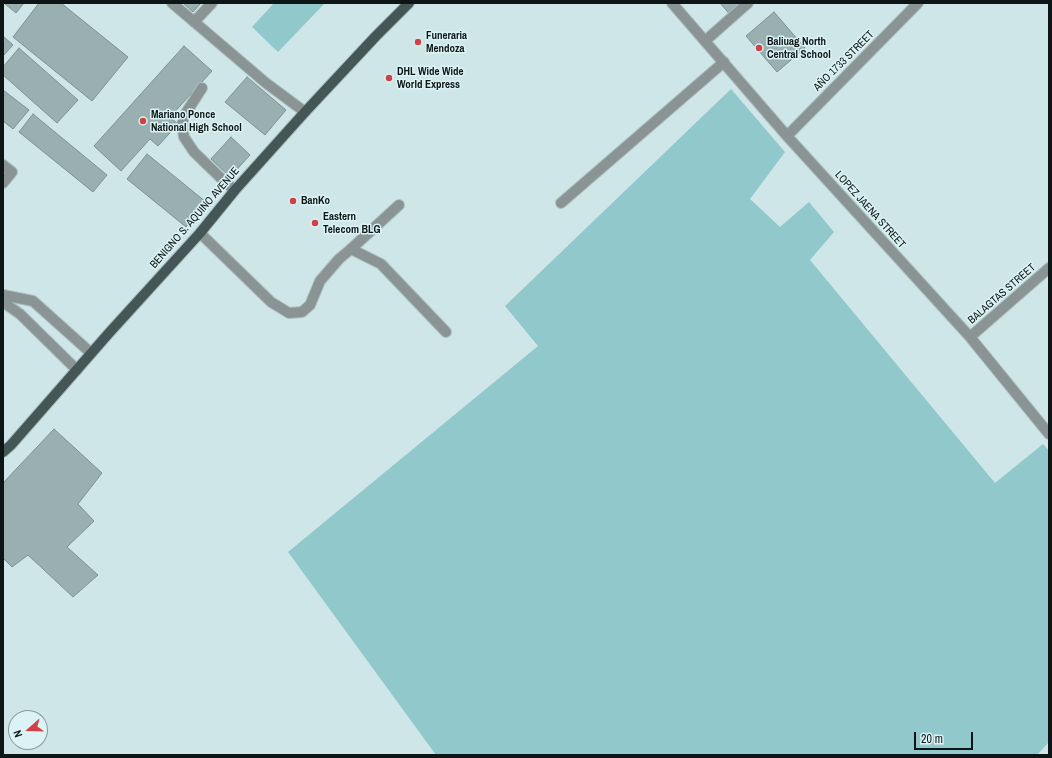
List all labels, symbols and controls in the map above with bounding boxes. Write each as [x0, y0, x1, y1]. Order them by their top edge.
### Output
street label: AÑO 1733 STREET [811, 28, 877, 94]
place label: Funeraria Mendoza [426, 29, 467, 55]
place label: Baliuag North Central School [767, 35, 831, 61]
marker: Funeraria Mendoza [413, 37, 423, 47]
marker: Baliuag North Central School [754, 43, 764, 53]
place label: DHL Wide Wide World Express [397, 65, 463, 91]
marker: DHL Wide Wide World Express [384, 73, 394, 83]
place label: Mariano Ponce National High School [151, 108, 242, 134]
marker: Mariano Ponce National High School [138, 116, 148, 126]
street label: BENIGNO S. AQUINO AVENUE [147, 165, 243, 271]
street label: LOPEZ JAENA STREET [832, 169, 908, 251]
place label: BanKo [301, 194, 330, 208]
marker: BanKo [288, 196, 298, 206]
place label: Eastern Telecom BLG [323, 210, 380, 236]
marker: Eastern Telecom BLG [310, 218, 320, 228]
street label: BALAGTAS STREET [966, 261, 1038, 327]
north arrow [8, 710, 48, 750]
scale bar [916, 724, 975, 750]
text: N [10, 728, 25, 739]
text: 20 m [921, 731, 943, 747]

